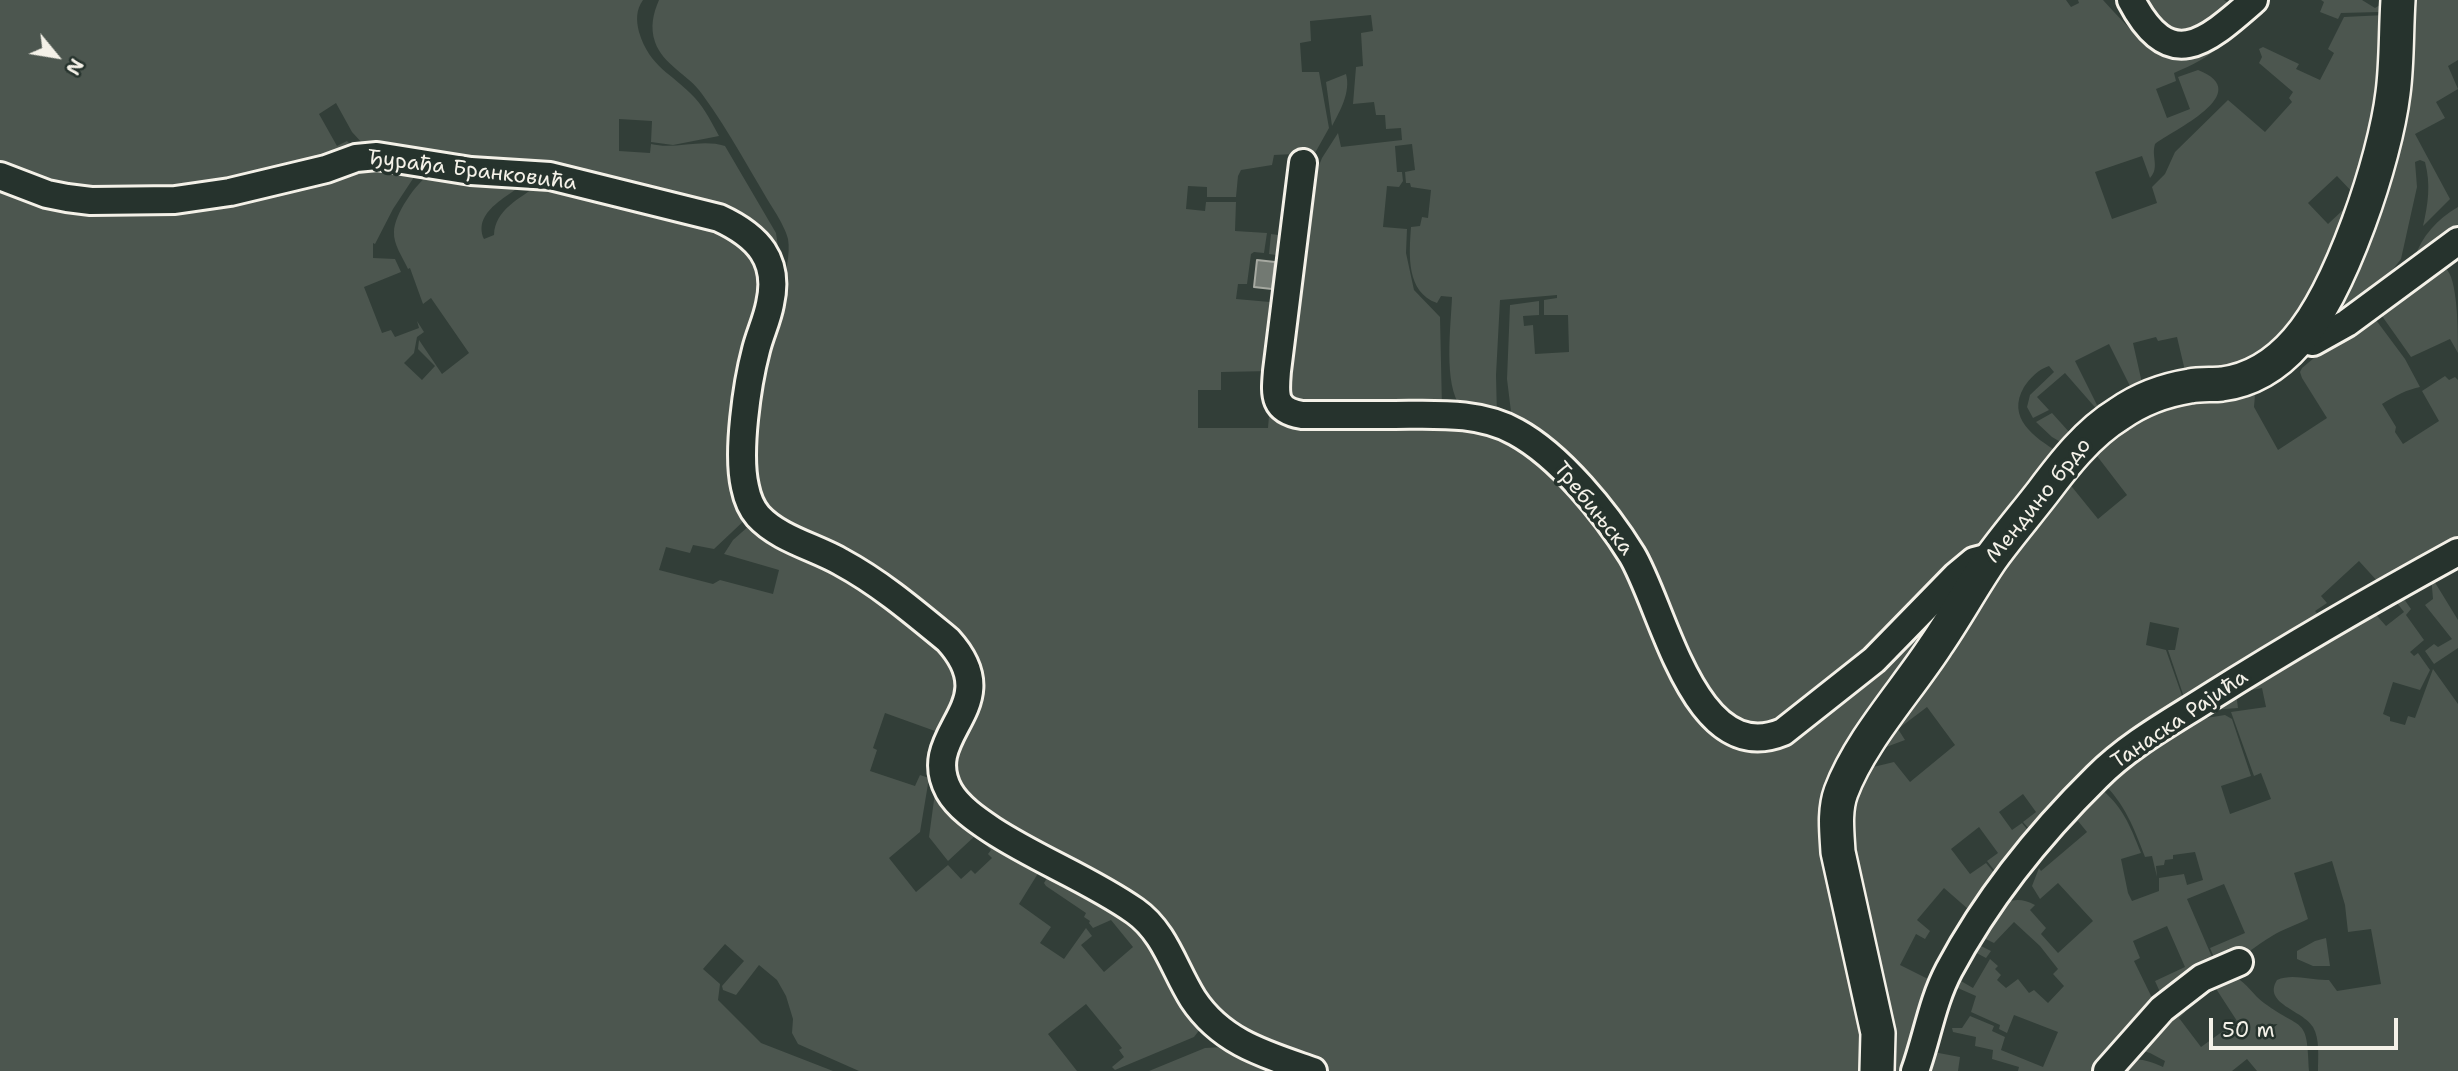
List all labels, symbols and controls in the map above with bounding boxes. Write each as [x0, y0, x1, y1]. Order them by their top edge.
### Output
north arrow [21, 21, 91, 91]
text: N [60, 54, 89, 80]
street label: Ђурађа Бранковића [366, 146, 578, 196]
street label: Мендино брдо [1981, 433, 2097, 569]
street label: Требињска [1548, 457, 1638, 561]
street label: Танаска Рајића [2107, 665, 2253, 775]
scale bar [2213, 1004, 2402, 1048]
text: 50 m [2222, 1016, 2275, 1044]

